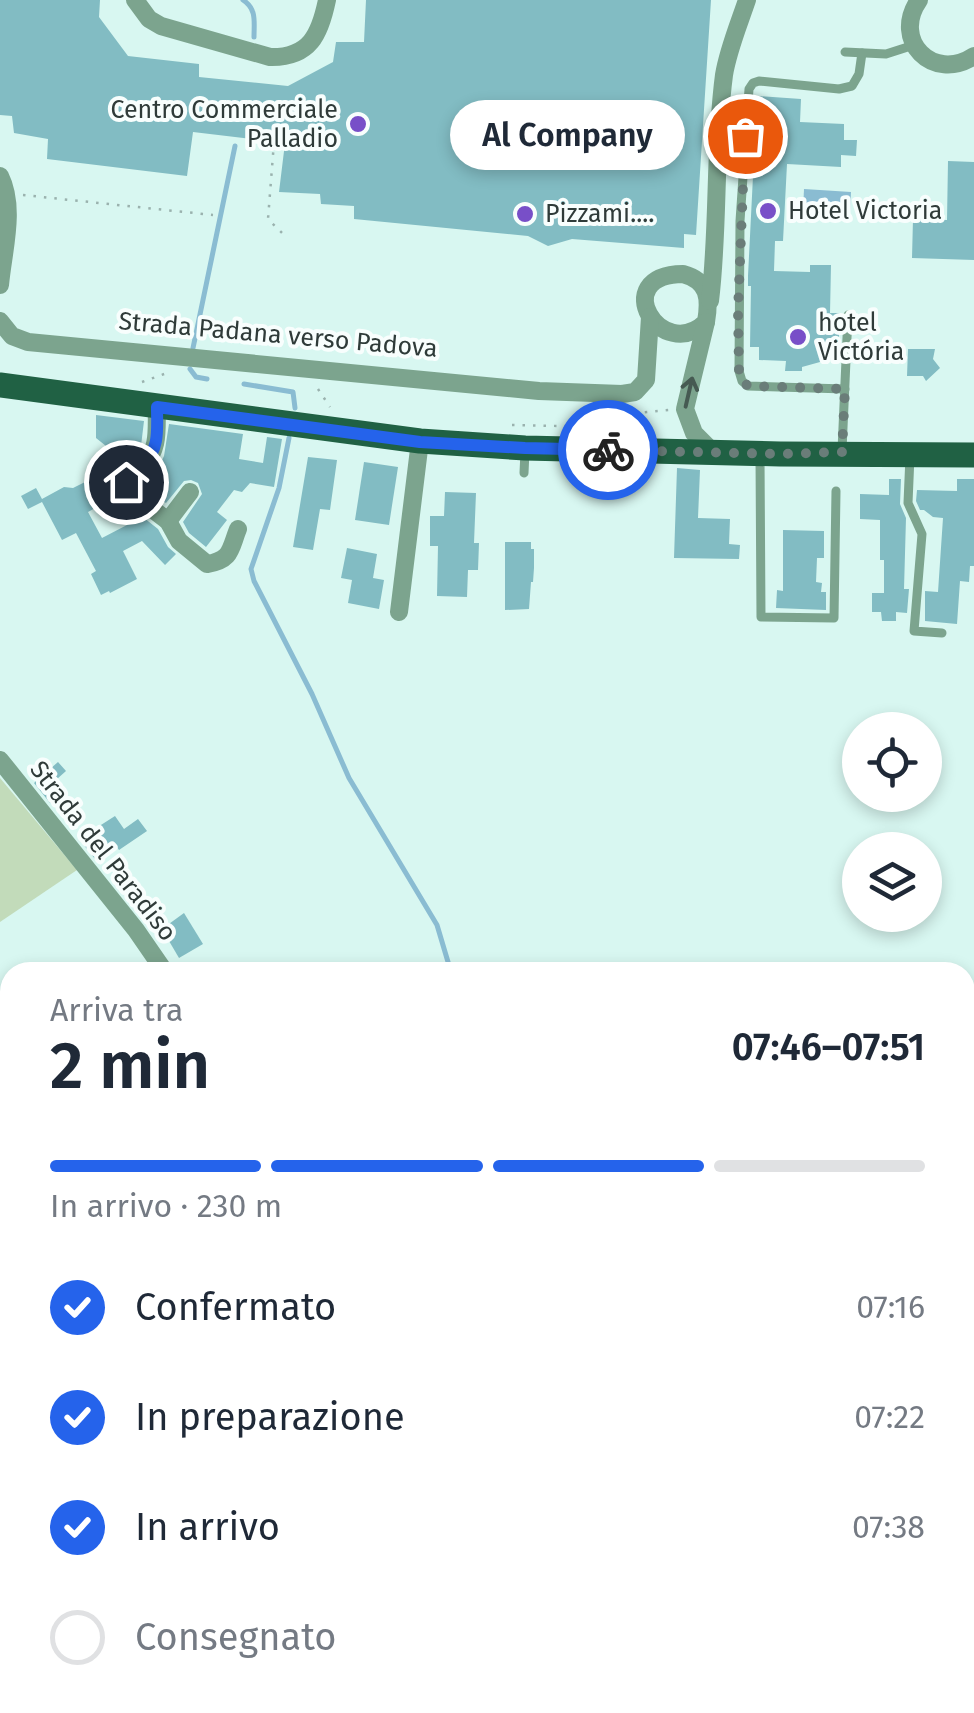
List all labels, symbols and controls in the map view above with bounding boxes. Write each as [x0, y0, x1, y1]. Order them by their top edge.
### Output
pin [703, 94, 788, 179]
place label: Centro Commerciale Palladio [110, 95, 338, 154]
callout: Al Company [450, 101, 685, 171]
icon: bag [718, 109, 773, 164]
marker: Centro Commerciale Palladio [347, 113, 369, 135]
text: Al Company [482, 116, 653, 154]
place label: Hotel Victoria [788, 196, 942, 226]
place label: Pizzami.... [545, 199, 654, 229]
marker: Hotel Victoria [757, 200, 779, 222]
marker: Pizzami.... [514, 203, 536, 225]
street label: Strada Padana verso Padova [117, 306, 439, 364]
place label: hotel Victória [818, 308, 904, 367]
marker: hotel Victória [787, 326, 809, 348]
one-way arrow [681, 376, 699, 408]
courier [558, 400, 658, 500]
icon: bike [581, 423, 636, 478]
pin [84, 440, 169, 525]
icon: home [99, 455, 154, 510]
map controls [842, 712, 942, 932]
button: locate [842, 712, 942, 812]
street label: Strada del Paradiso [23, 755, 183, 947]
button: layers [842, 832, 942, 932]
text: Arriva tra [50, 991, 183, 1029]
text: 07:46–07:51 [732, 1024, 925, 1070]
text: 2 min [50, 1027, 210, 1105]
text: In arrivo · 230 m [50, 1187, 282, 1225]
icon: check [50, 1280, 105, 1335]
text: Confermato [135, 1284, 336, 1330]
text: 07:16 [856, 1288, 925, 1326]
icon: check [50, 1390, 105, 1445]
text: In preparazione [135, 1394, 405, 1440]
text: 07:22 [854, 1398, 925, 1436]
icon: check [50, 1500, 105, 1555]
text: In arrivo [135, 1504, 280, 1550]
text: 07:38 [852, 1508, 925, 1546]
text: Consegnato [135, 1614, 336, 1660]

